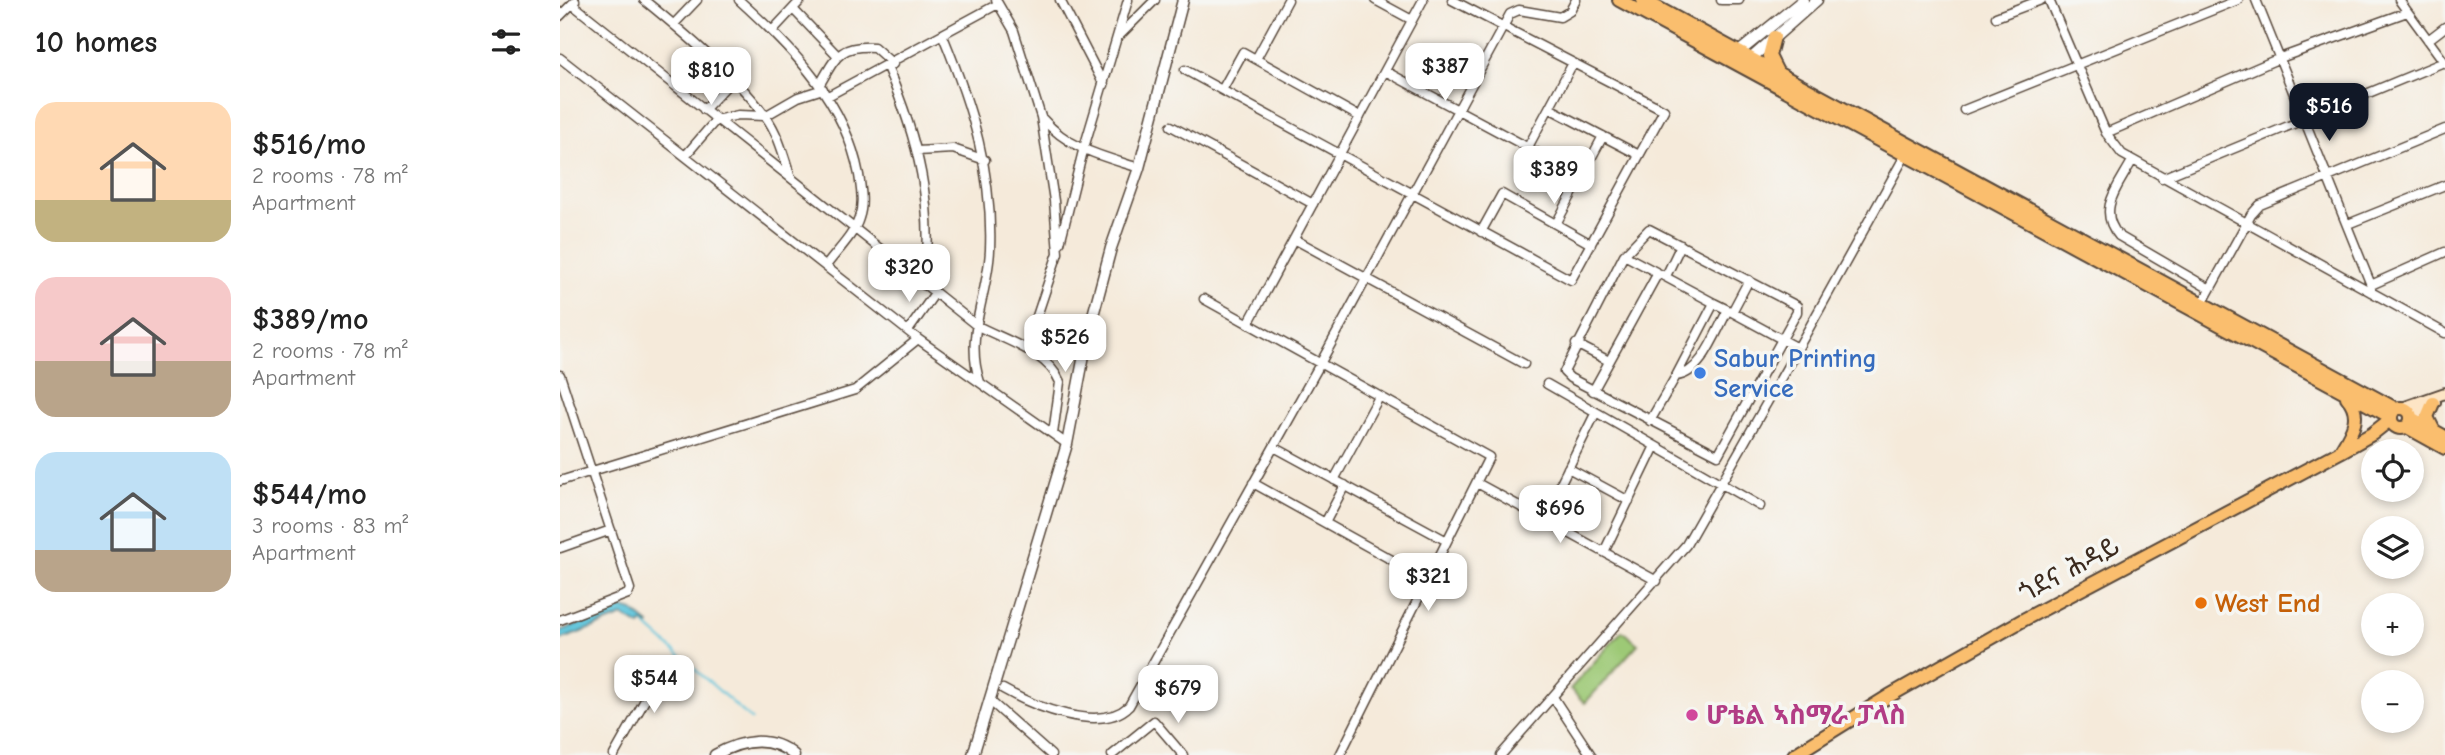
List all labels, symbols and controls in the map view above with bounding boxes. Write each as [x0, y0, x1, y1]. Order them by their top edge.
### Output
icon: filters [487, 23, 525, 61]
text: 10 homes [35, 25, 157, 60]
pin: $387 [1404, 43, 1486, 103]
pin: $810 [670, 48, 752, 107]
text: $387 [1421, 52, 1469, 79]
text: $810 [687, 56, 735, 83]
pin: $516 [2288, 83, 2370, 143]
text: $516 [2305, 92, 2353, 119]
text: $516/mo [252, 127, 366, 162]
icon: home [91, 130, 175, 214]
pin: $389 [1513, 146, 1595, 206]
text: $389 [1530, 155, 1579, 182]
text: 2 rooms · 78 m² [252, 162, 408, 189]
text: Apartment [252, 189, 355, 216]
pin: $320 [868, 244, 950, 304]
text: $320 [884, 253, 934, 280]
text: $389/mo [252, 302, 368, 337]
icon: home [91, 305, 175, 389]
pin: $526 [1024, 314, 1106, 374]
text: $526 [1040, 323, 1090, 350]
text: 2 rooms · 78 m² [252, 337, 408, 364]
place label: Sabur Printing Service [1714, 344, 1877, 404]
text: Apartment [252, 364, 355, 391]
marker: Sabur Printing Service [1692, 365, 1708, 381]
map controls [2361, 439, 2424, 733]
button: locate [2361, 439, 2424, 502]
text: $544/mo [252, 477, 367, 512]
icon: home [91, 480, 175, 564]
pin: $696 [1519, 486, 1601, 545]
text: $696 [1535, 494, 1585, 521]
text: 3 rooms · 83 m² [252, 512, 408, 539]
button: layers [2361, 516, 2424, 579]
street label: ጎደና ሕዳይ [2014, 531, 2125, 609]
text: Apartment [252, 539, 355, 566]
pin: $321 [1387, 554, 1469, 613]
text: $321 [1405, 562, 1451, 589]
place label: West End [2215, 589, 2320, 619]
button: + [2361, 593, 2424, 656]
marker: West End [2193, 595, 2209, 611]
pin: $544 [613, 656, 695, 715]
text: $544 [630, 664, 678, 691]
pin: $679 [1137, 666, 1219, 725]
button: − [2361, 670, 2424, 733]
text: $679 [1154, 674, 1202, 701]
place label: ሆቴል ኣስማራ ፓላስ [1706, 701, 1906, 731]
marker: ሆቴል ኣስማራ ፓላስ [1684, 707, 1700, 723]

